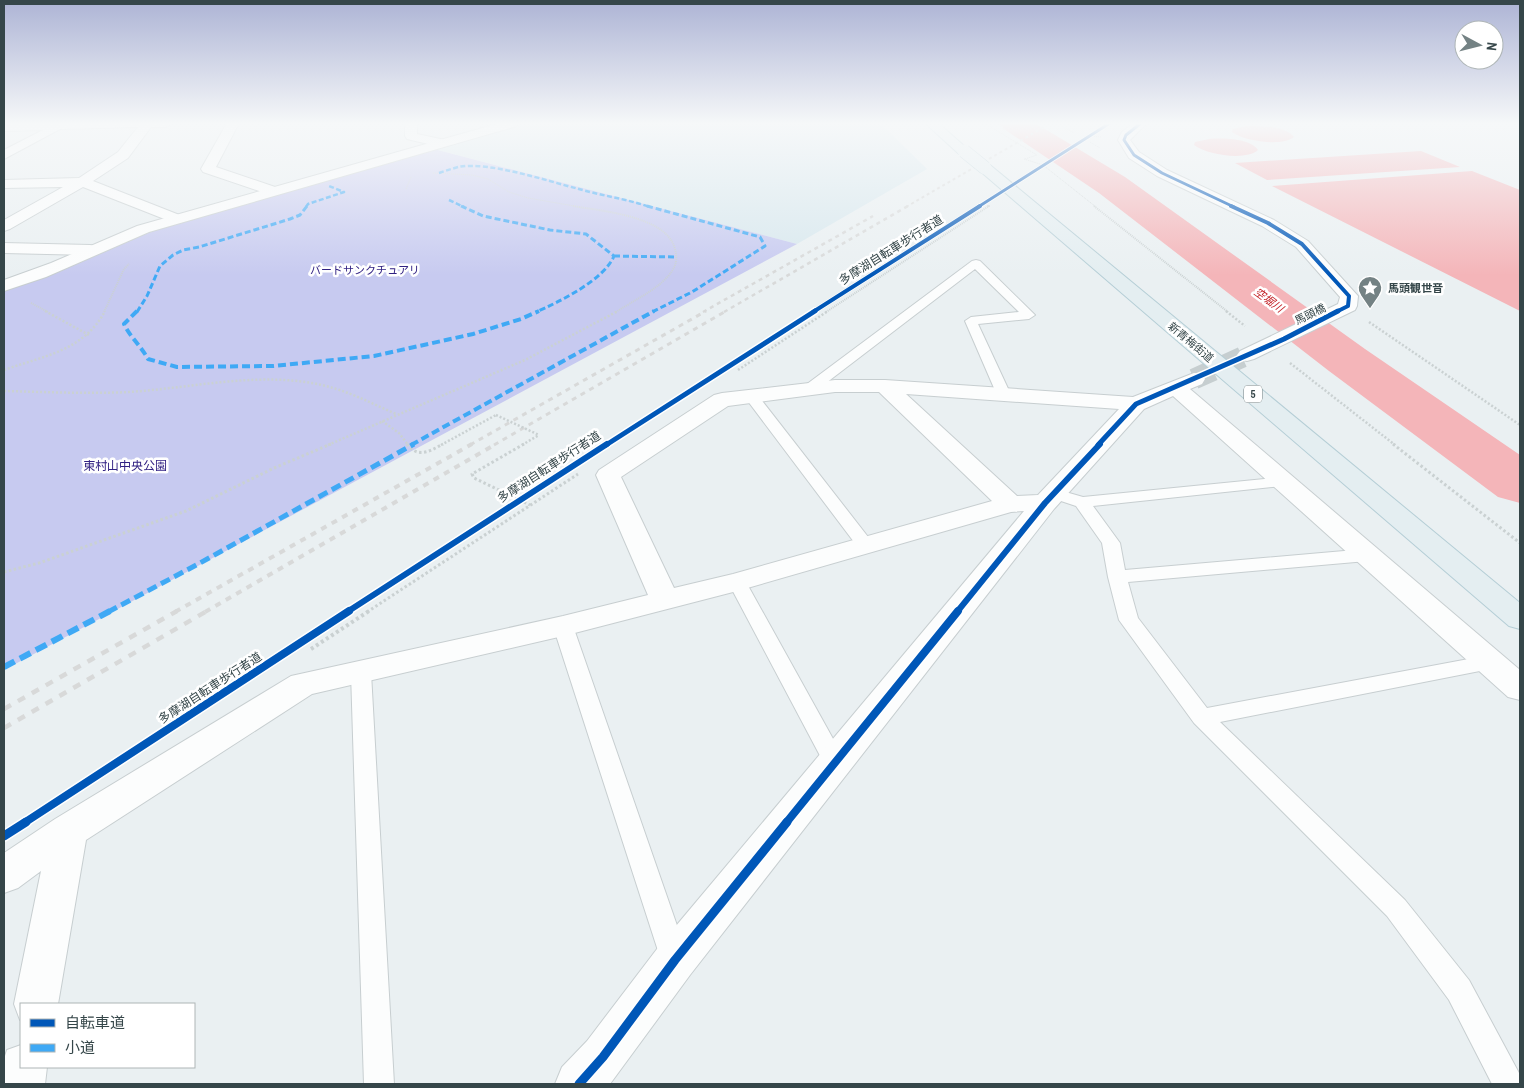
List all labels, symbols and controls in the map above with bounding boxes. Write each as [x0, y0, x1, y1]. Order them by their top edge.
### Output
north arrow [1454, 20, 1504, 70]
text: N [1482, 41, 1501, 52]
street label: 多摩湖自転車歩行者道 [836, 211, 946, 289]
park label: バードサンクチュアリ [310, 263, 420, 277]
place icon: 馬頭観世音 [1357, 275, 1383, 309]
place label: 馬頭観世音 [1388, 281, 1443, 295]
water label: 空堀川 [1252, 285, 1287, 316]
street label: 馬頭橋 [1292, 300, 1328, 328]
street label: 新青梅街道 [1165, 319, 1217, 365]
road number: 5 [1244, 386, 1262, 402]
street label: 多摩湖自転車歩行者道 [494, 428, 604, 506]
park label: 東村山中央公園 [83, 458, 167, 474]
street label: 多摩湖自転車歩行者道 [155, 649, 265, 727]
legend [20, 1003, 195, 1068]
text: 自転車道 [65, 1012, 125, 1033]
text: 小道 [65, 1037, 95, 1058]

